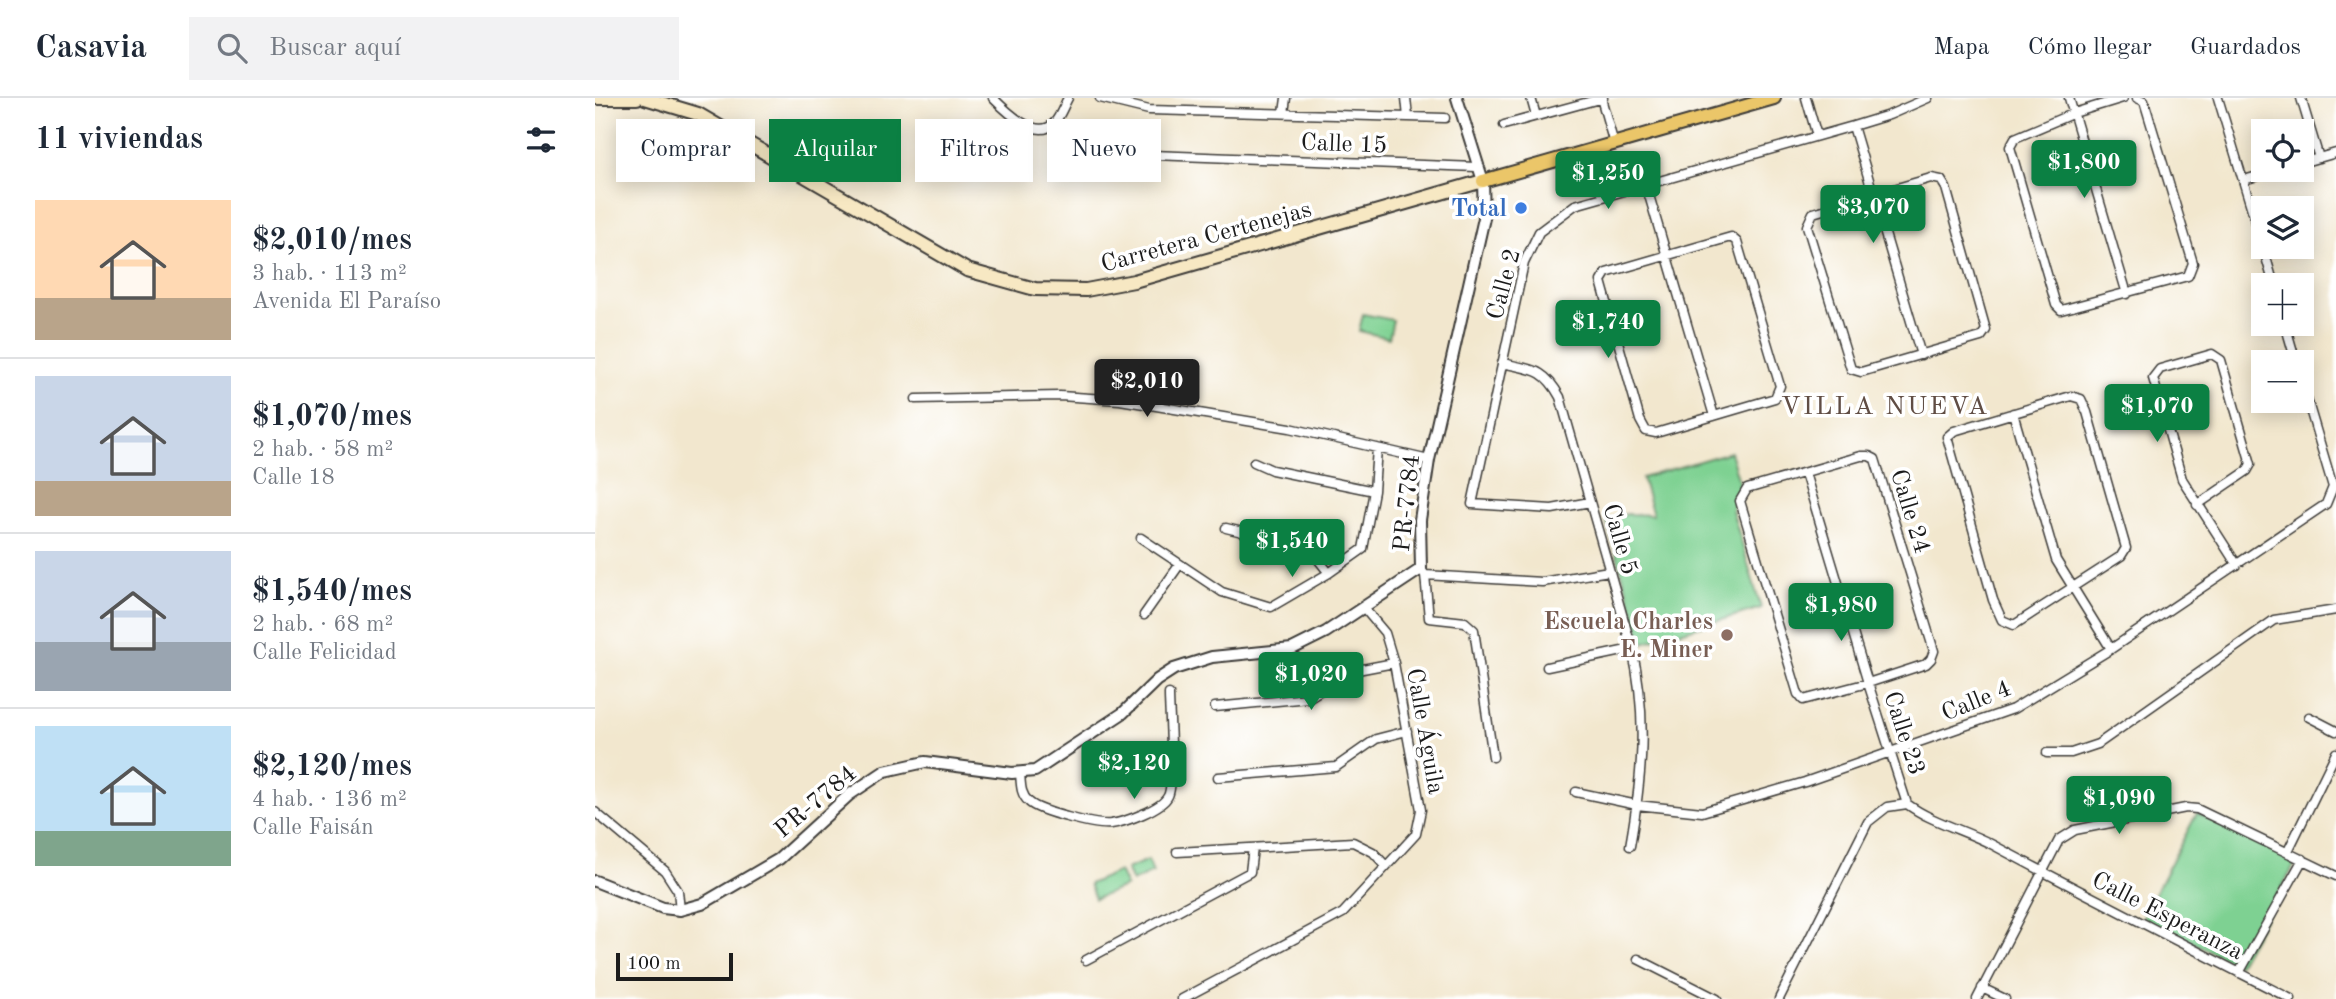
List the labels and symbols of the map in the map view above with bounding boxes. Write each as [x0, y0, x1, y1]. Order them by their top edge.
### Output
street label: Calle 15 [1300, 131, 1388, 159]
pin: $1,800 [2027, 140, 2141, 200]
pin: $1,250 [1551, 152, 1665, 211]
pin: $3,070 [1816, 186, 1930, 245]
street label: Carretera Certenejas [1099, 198, 1314, 278]
place label: Total [1451, 198, 1507, 222]
marker: Total [1513, 200, 1529, 216]
street label: Calle 2 [1484, 246, 1526, 323]
pin: $1,740 [1551, 300, 1665, 360]
pin: $2,010 [1090, 360, 1204, 419]
pin: $1,070 [2100, 384, 2214, 444]
district label: VILLA NUEVA [1781, 394, 1989, 420]
street label: PR-7784 [1391, 453, 1425, 553]
street label: Calle 24 [1885, 467, 1933, 556]
street label: Calle 5 [1598, 501, 1641, 578]
pin: $1,540 [1235, 519, 1349, 579]
pin: $1,980 [1784, 584, 1898, 643]
place label: Escuela Charles E. Miner [1543, 611, 1713, 663]
marker: Escuela Charles E. Miner [1719, 627, 1735, 643]
pin: $1,020 [1254, 652, 1368, 712]
street label: Calle Águila [1401, 666, 1451, 796]
street label: Calle 4 [1939, 677, 2015, 727]
street label: Calle 23 [1878, 689, 1928, 778]
pin: $2,120 [1077, 742, 1191, 801]
street label: PR-7784 [771, 762, 862, 843]
pin: $1,090 [2062, 776, 2176, 836]
street label: Calle Esperanza [2088, 868, 2247, 965]
scale bar [616, 950, 733, 982]

